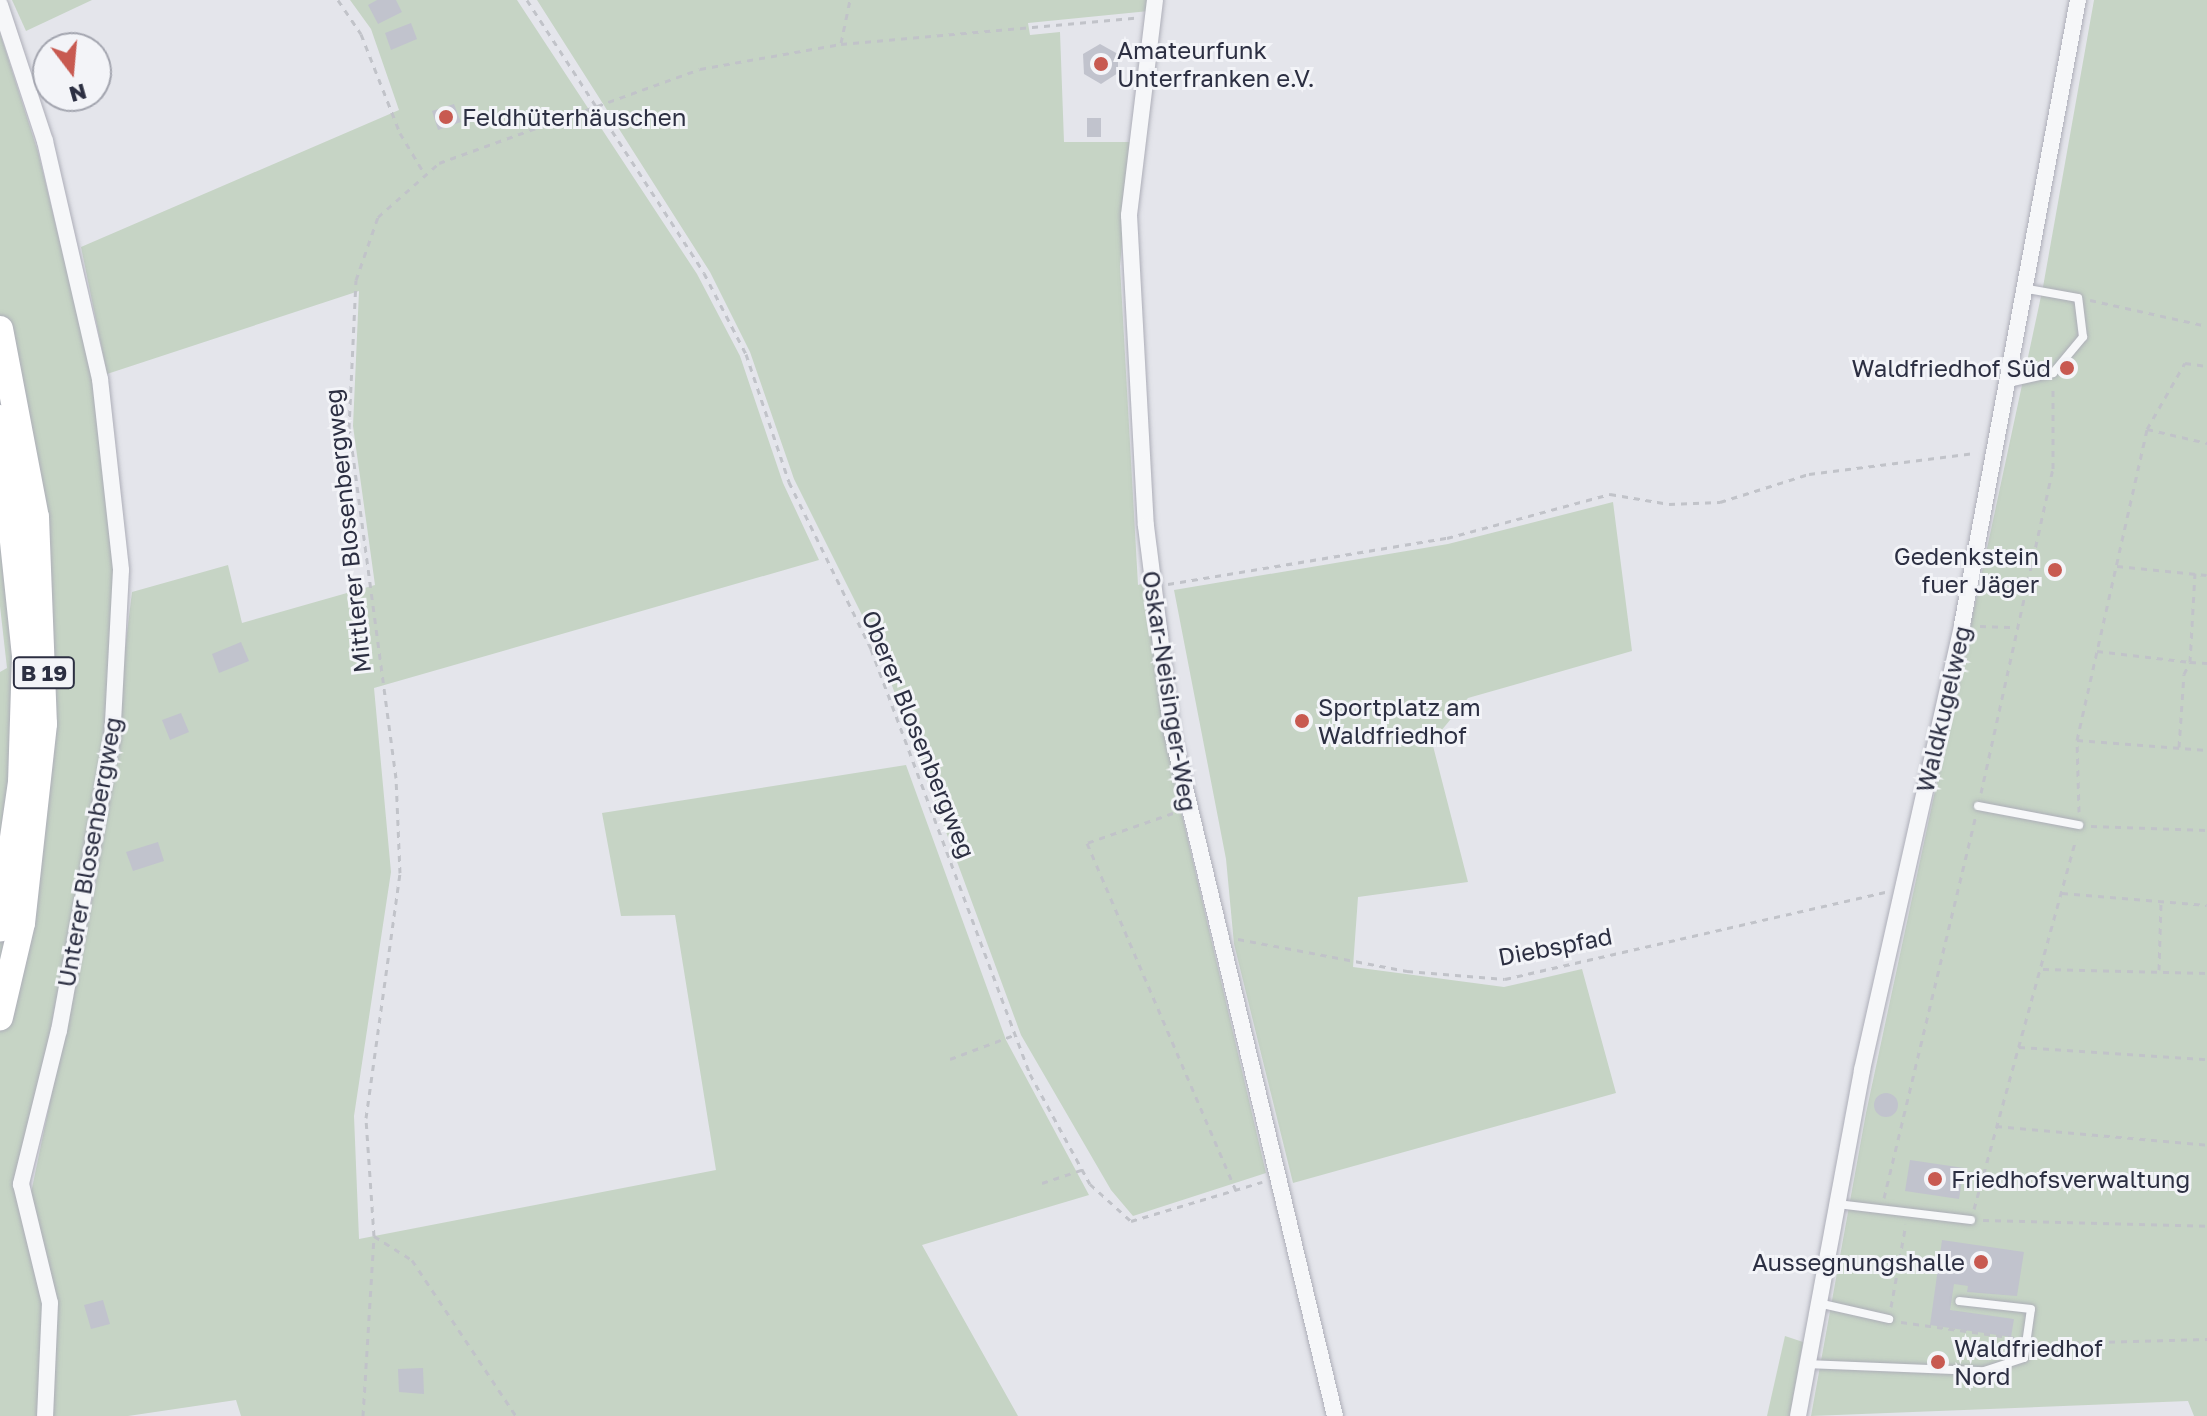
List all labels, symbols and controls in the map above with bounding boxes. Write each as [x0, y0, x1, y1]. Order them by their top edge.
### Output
north arrow [32, 32, 112, 112]
place label: Amateurfunk Unterfranken e.V. [1117, 36, 1315, 92]
marker: Amateurfunk Unterfranken e.V. [1092, 55, 1110, 73]
text: N [66, 78, 90, 109]
place label: Feldhüterhäuschen [462, 103, 686, 131]
marker: Feldhüterhäuschen [437, 108, 455, 126]
place label: Waldfriedhof Süd [1852, 354, 2051, 382]
marker: Waldfriedhof Süd [2058, 359, 2076, 377]
street label: Mittlerer Blosenbergweg [318, 388, 376, 674]
place label: Gedenkstein fuer Jäger [1894, 542, 2039, 598]
marker: Gedenkstein fuer Jäger [2046, 561, 2064, 579]
street label: Oskar-Neisinger-Weg [1137, 569, 1203, 813]
street label: Oberer Blosenbergweg [856, 606, 982, 862]
street label: Waldkugelweg [1910, 623, 1976, 795]
road number: B 19 [12, 655, 76, 691]
place label: Sportplatz am Waldfriedhof [1318, 693, 1481, 749]
marker: Sportplatz am Waldfriedhof [1293, 712, 1311, 730]
street label: Unterer Blosenbergweg [51, 715, 127, 989]
street label: Diebspfad [1495, 921, 1615, 971]
place label: Friedhofsverwaltung [1951, 1165, 2190, 1193]
marker: Friedhofsverwaltung [1926, 1170, 1944, 1188]
place label: Aussegnungshalle [1752, 1248, 1965, 1276]
marker: Aussegnungshalle [1972, 1253, 1990, 1271]
place label: Waldfriedhof Nord [1954, 1334, 2103, 1390]
marker: Waldfriedhof Nord [1929, 1353, 1947, 1371]

